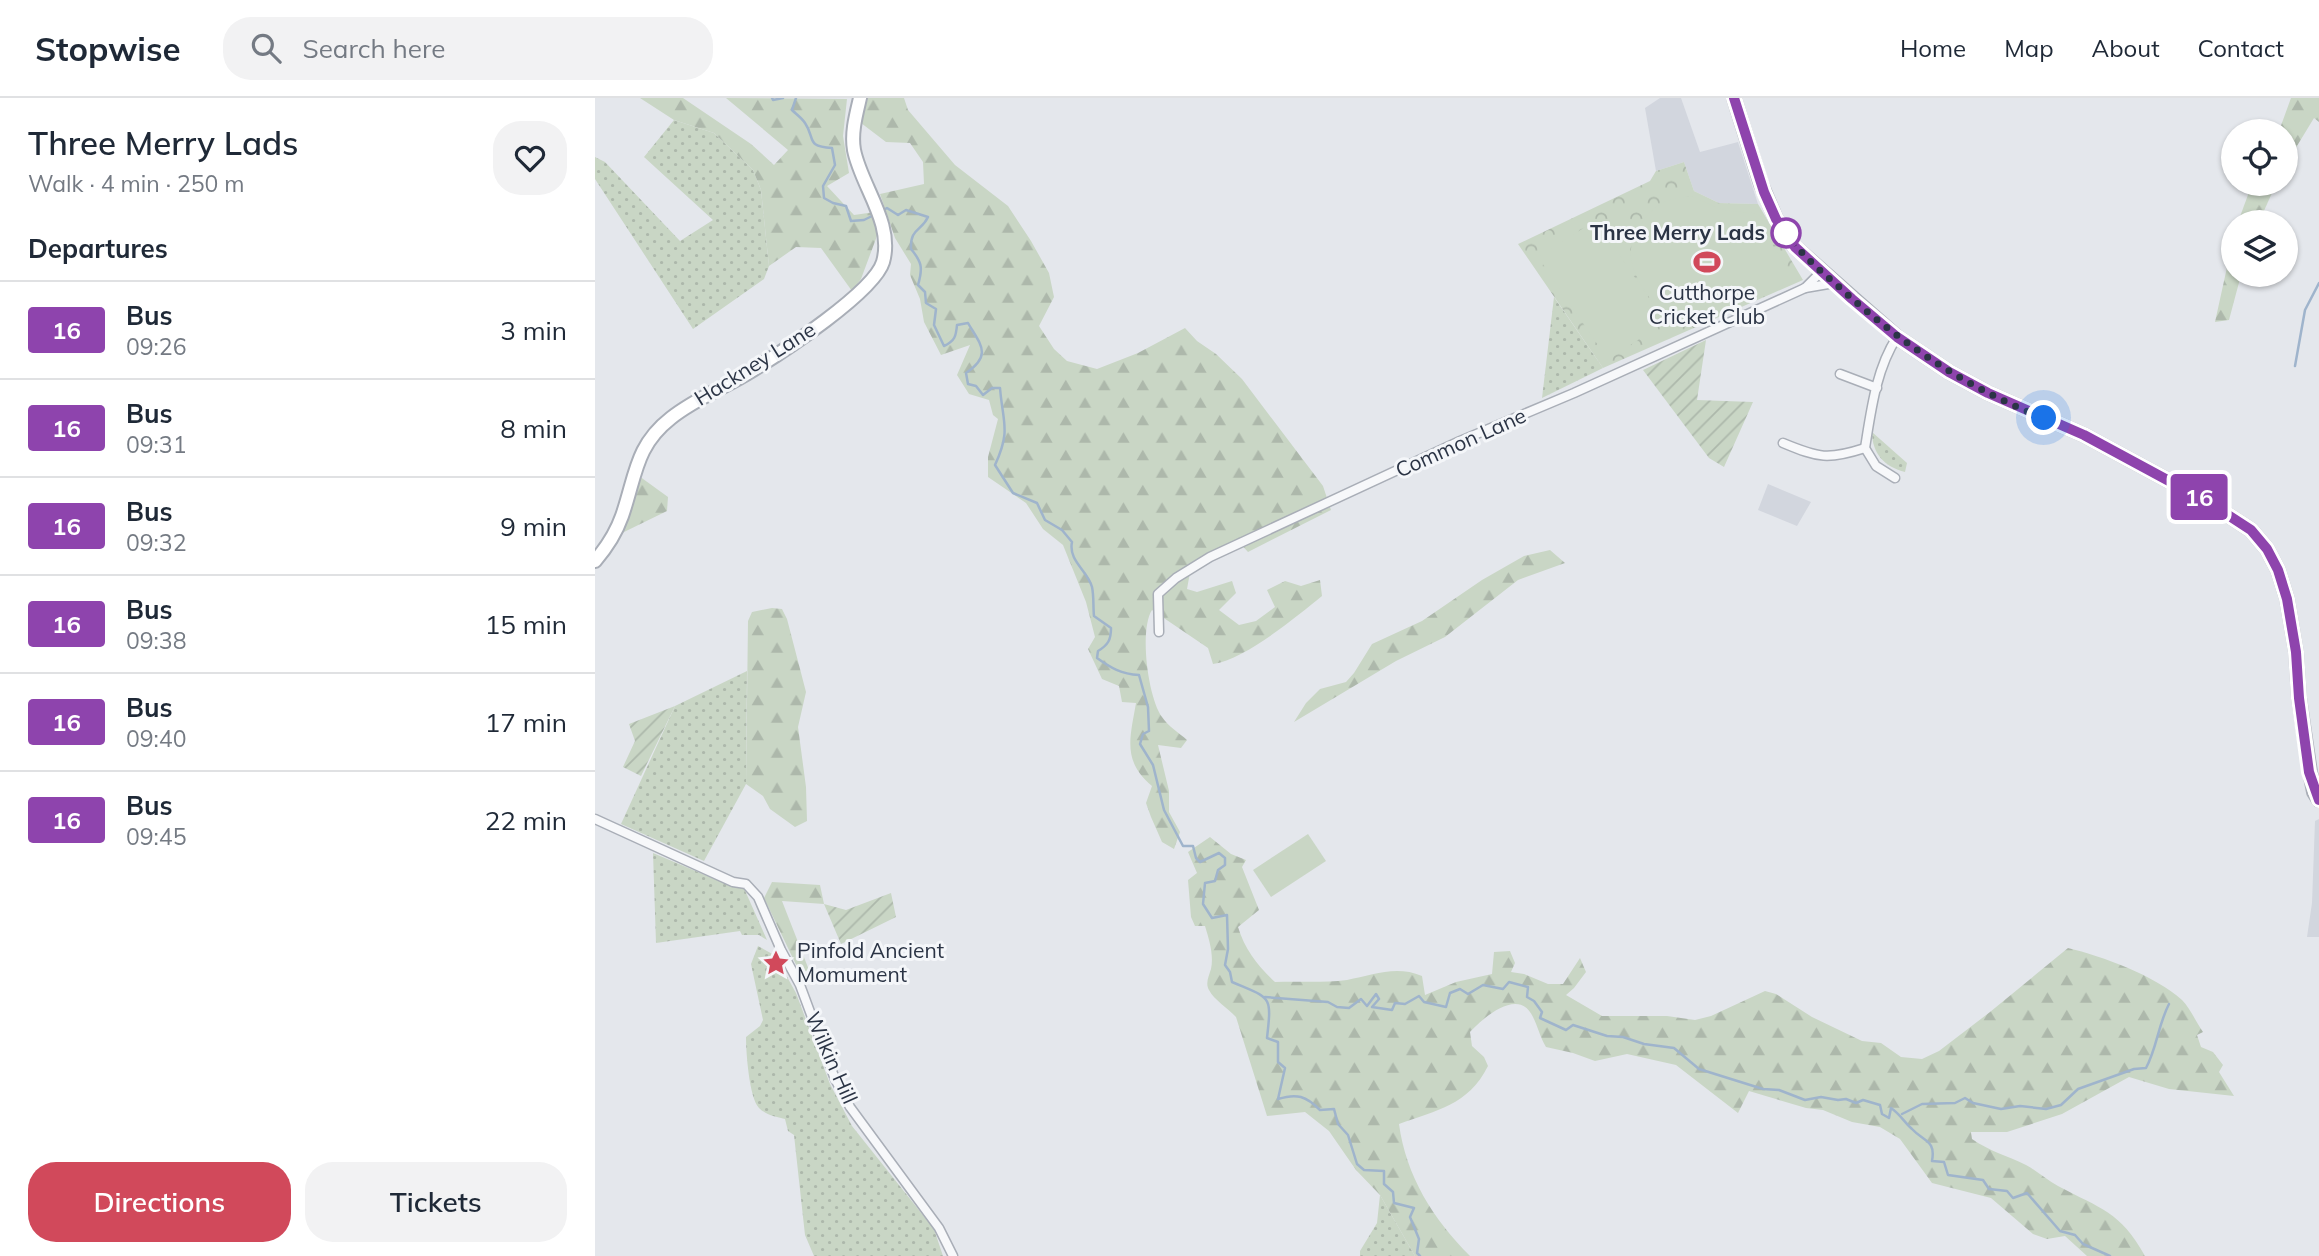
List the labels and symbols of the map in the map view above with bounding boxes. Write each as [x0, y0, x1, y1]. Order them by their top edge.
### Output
marker: Three Merry Lads [1771, 218, 1801, 248]
place label: Three Merry Lads [1590, 219, 1765, 245]
sports icon: Cutthorpe Cricket Club [1692, 247, 1722, 277]
place label: Cutthorpe Cricket Club [1649, 279, 1765, 329]
street label: Hackney Lane [689, 316, 820, 411]
your location [2026, 400, 2061, 435]
street label: Common Lane [1391, 402, 1530, 482]
line badge: 16 [2167, 474, 2231, 520]
place label: Pinfold Ancient Momument [797, 937, 944, 987]
place icon: Pinfold Ancient Momument [761, 948, 791, 978]
street label: Wilkin Hill [800, 1008, 864, 1108]

